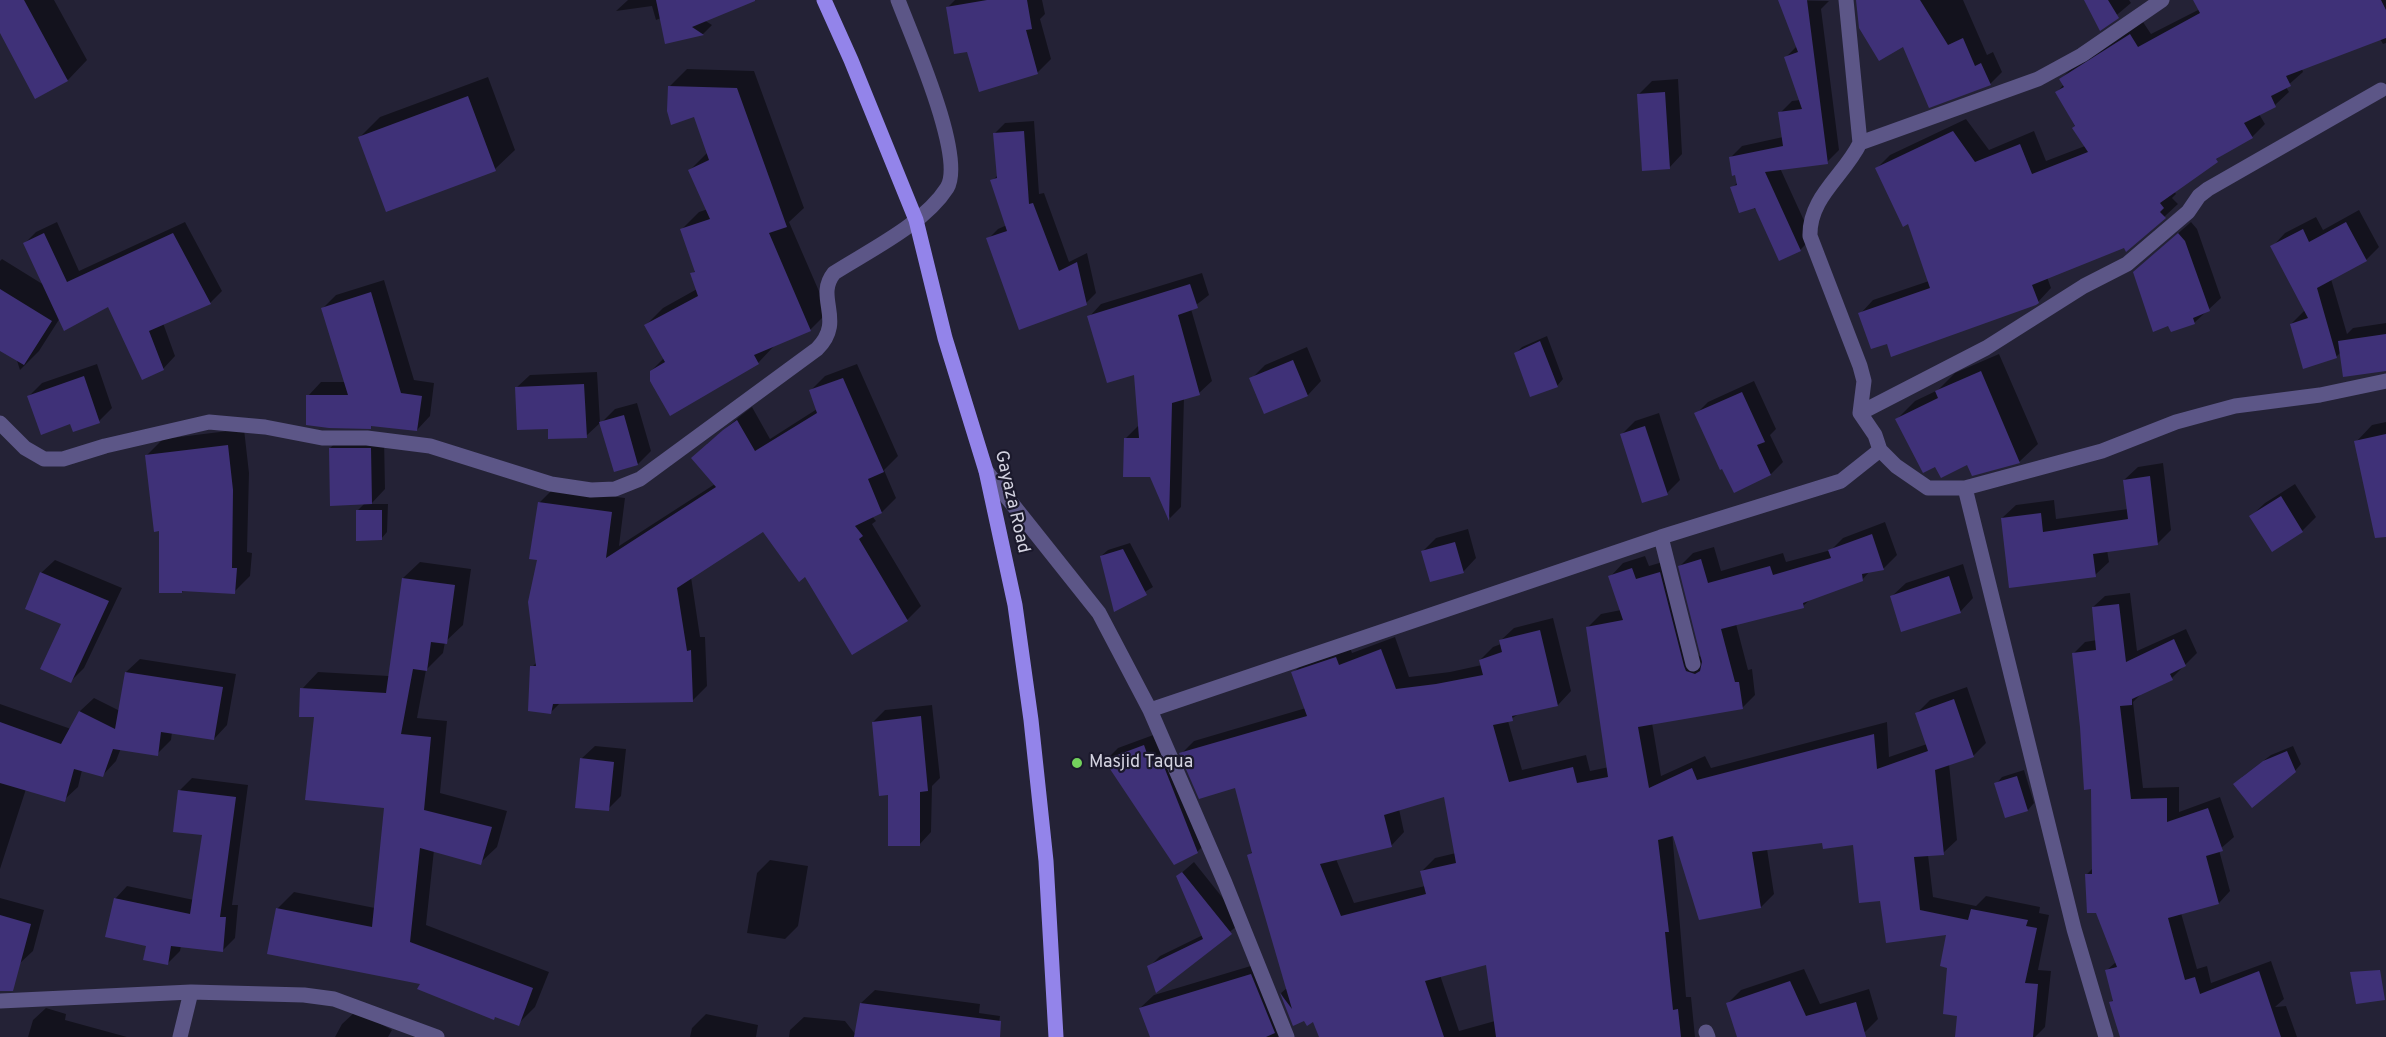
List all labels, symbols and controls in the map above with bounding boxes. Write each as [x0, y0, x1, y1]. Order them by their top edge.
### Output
street label: Gayaza Road [989, 448, 1033, 556]
place label: Masjid Taqua [1089, 752, 1193, 774]
marker: Masjid Taqua [1070, 756, 1084, 770]

